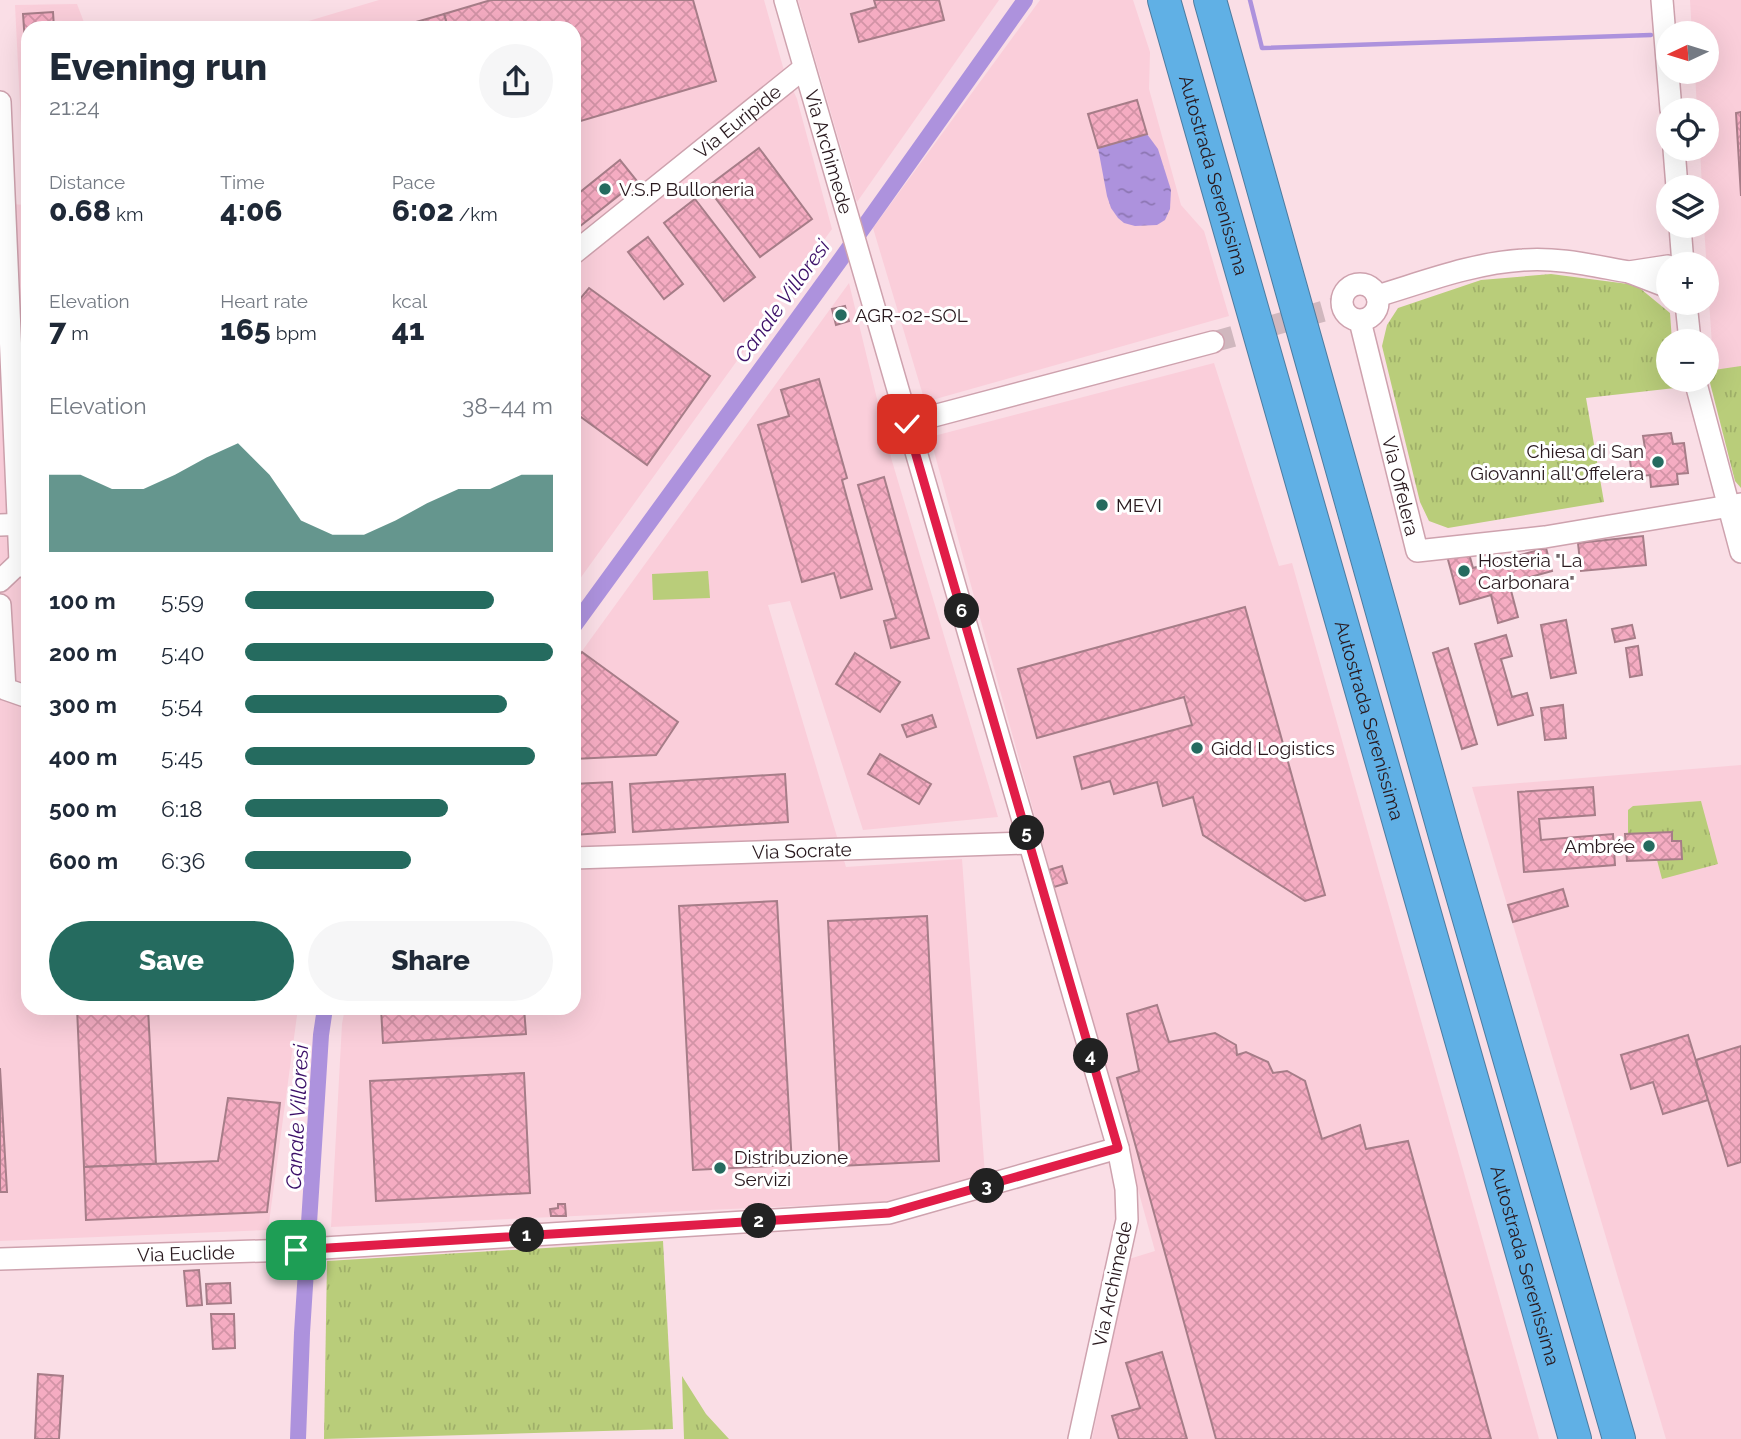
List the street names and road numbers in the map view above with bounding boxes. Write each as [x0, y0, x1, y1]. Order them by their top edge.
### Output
street label: Autostrada Serenissima [1175, 73, 1253, 277]
street label: Via Euripide [690, 80, 785, 163]
street label: Via Archimede [801, 87, 857, 216]
street label: Via Offelera [1378, 434, 1424, 538]
street label: Autostrada Serenissima [1331, 618, 1409, 823]
street label: Via Socrate [752, 838, 852, 863]
street label: Autostrada Serenissima [1486, 1163, 1564, 1368]
street label: Via Archimede [1088, 1219, 1136, 1349]
street label: Via Euclide [137, 1241, 235, 1266]

